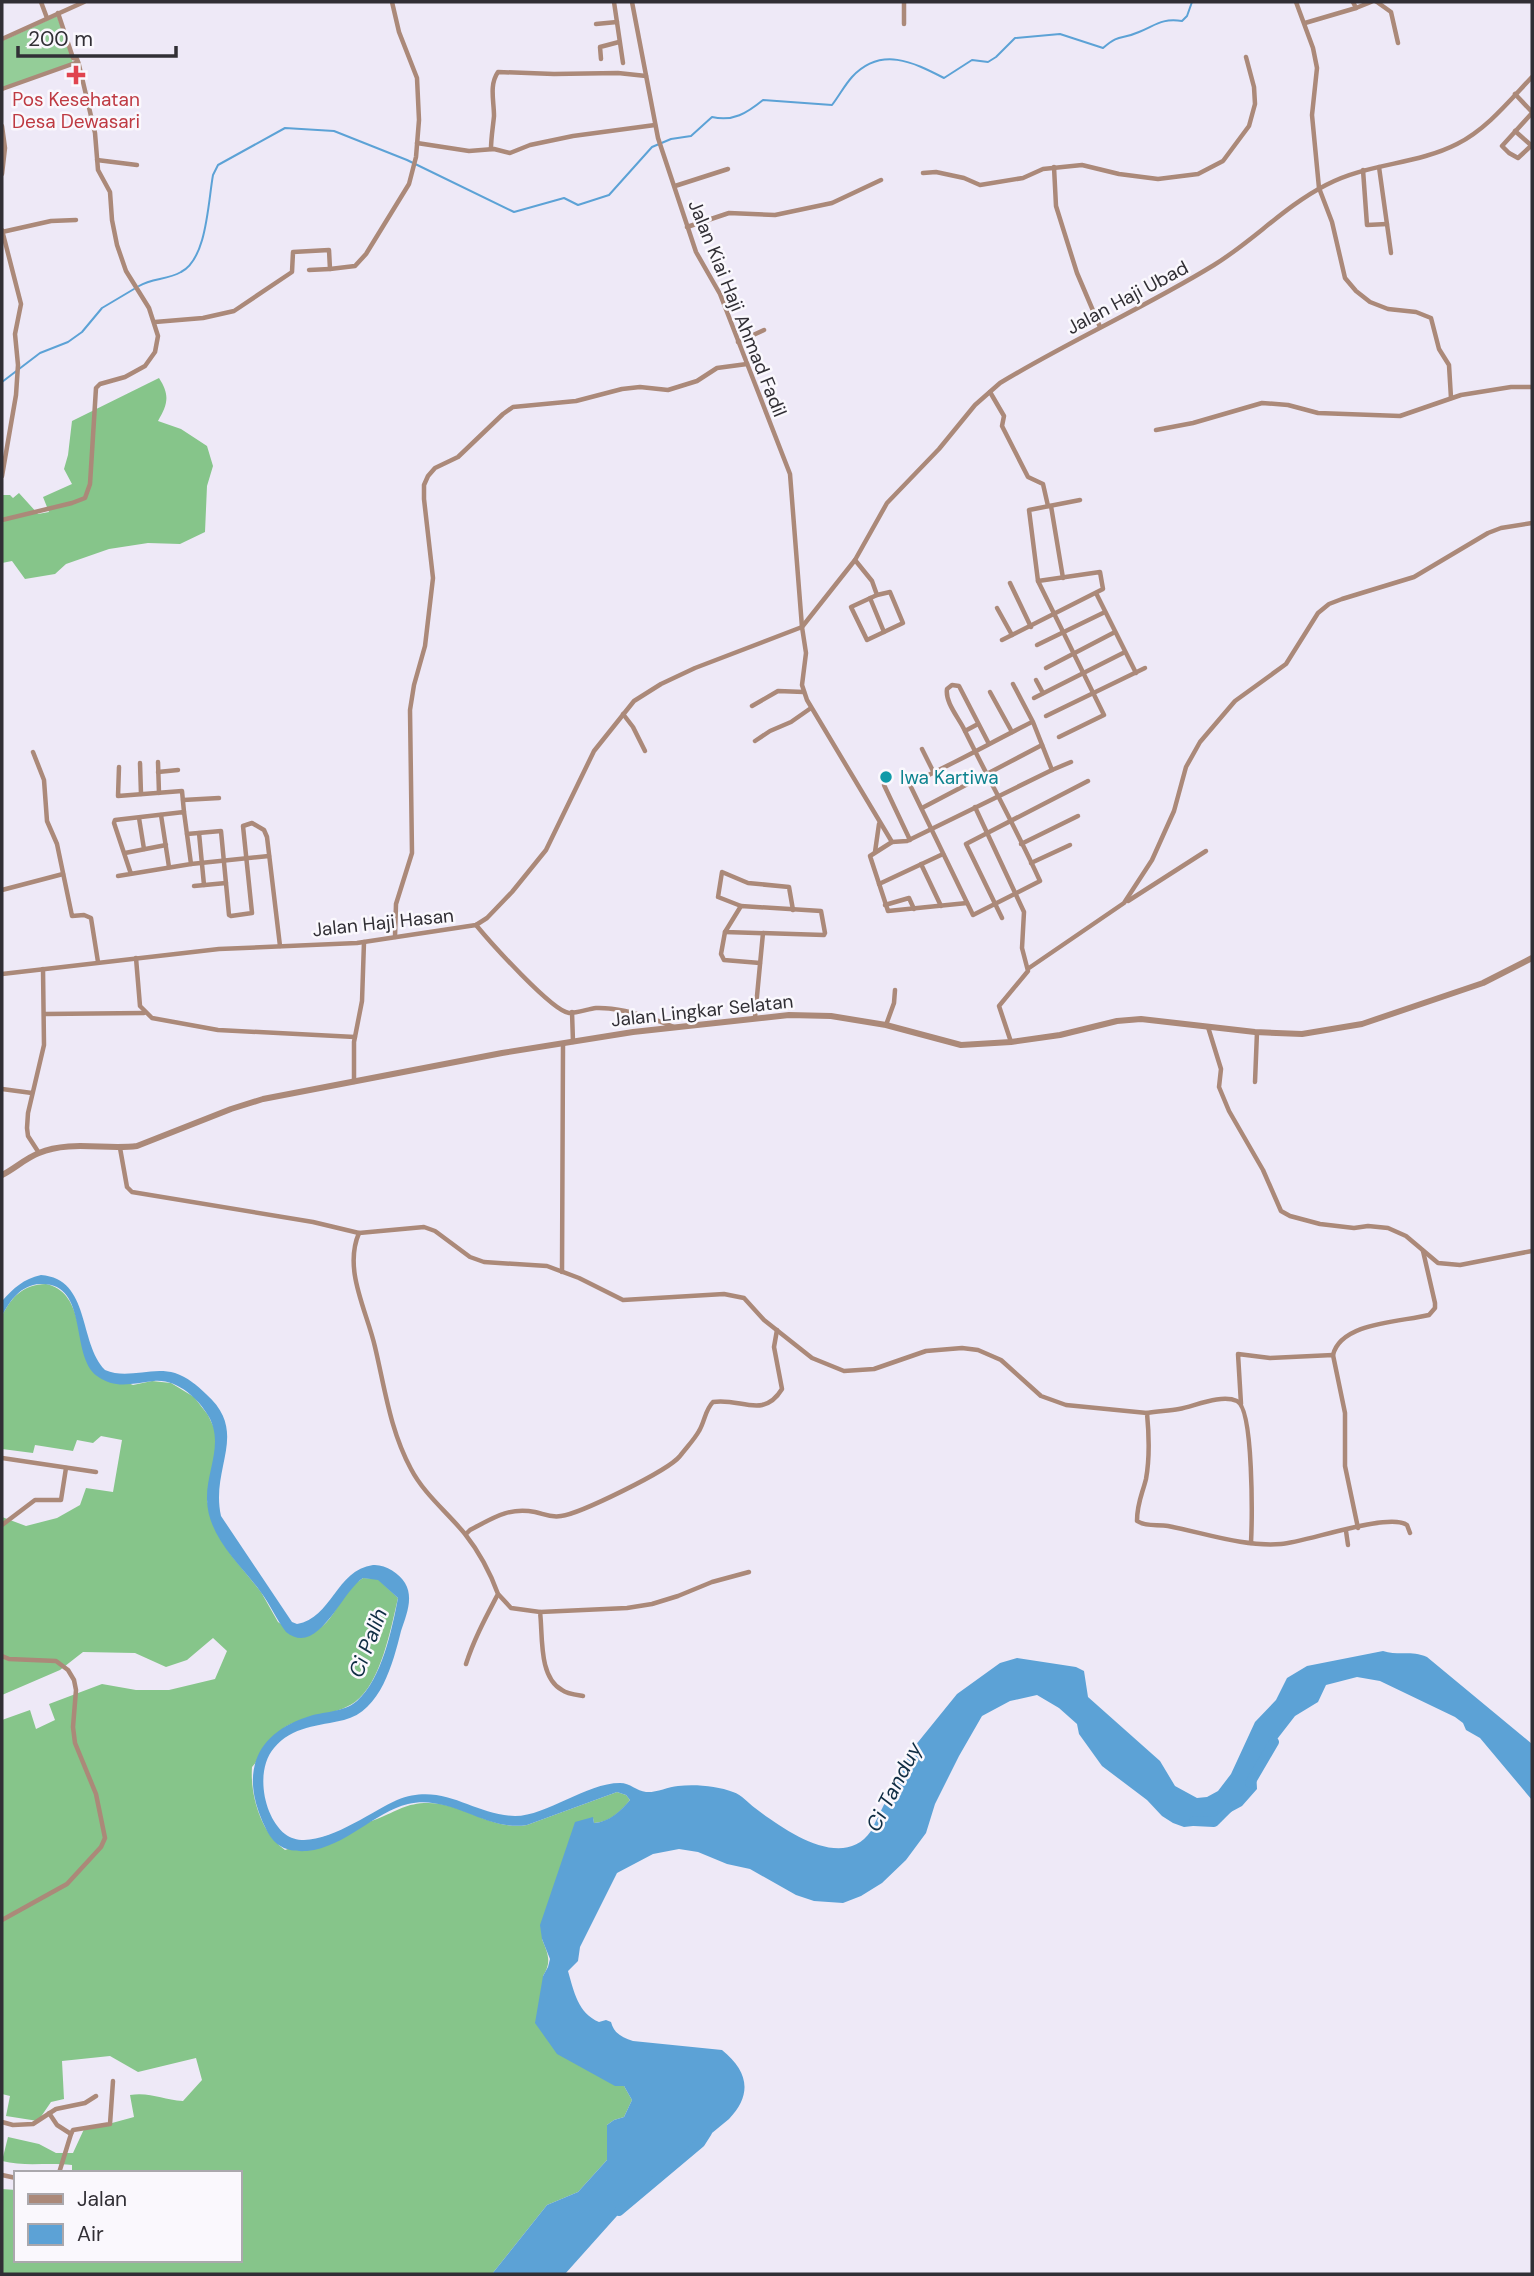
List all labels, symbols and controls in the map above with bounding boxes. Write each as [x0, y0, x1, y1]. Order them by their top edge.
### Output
scale bar [18, 14, 175, 58]
text: 200 m [28, 25, 93, 53]
marker: Pos Kesehatan Desa Dewasari [66, 65, 86, 85]
place label: Pos Kesehatan Desa Dewasari [12, 87, 140, 134]
street label: Jalan Kiai Haji Ahmad Fadil [683, 196, 793, 420]
street label: Jalan Haji Ubad [1062, 255, 1192, 340]
place label: Iwa Kartiwa [900, 765, 999, 790]
marker: Iwa Kartiwa [878, 769, 894, 785]
street label: Jalan Haji Hasan [311, 903, 455, 942]
street label: Jalan Lingkar Selatan [610, 988, 794, 1033]
water label: Ci Palih [342, 1604, 394, 1682]
water label: Ci Tanduy [860, 1736, 929, 1837]
legend [14, 2171, 242, 2262]
text: Jalan [77, 2185, 127, 2213]
text: Air [77, 2220, 104, 2248]

